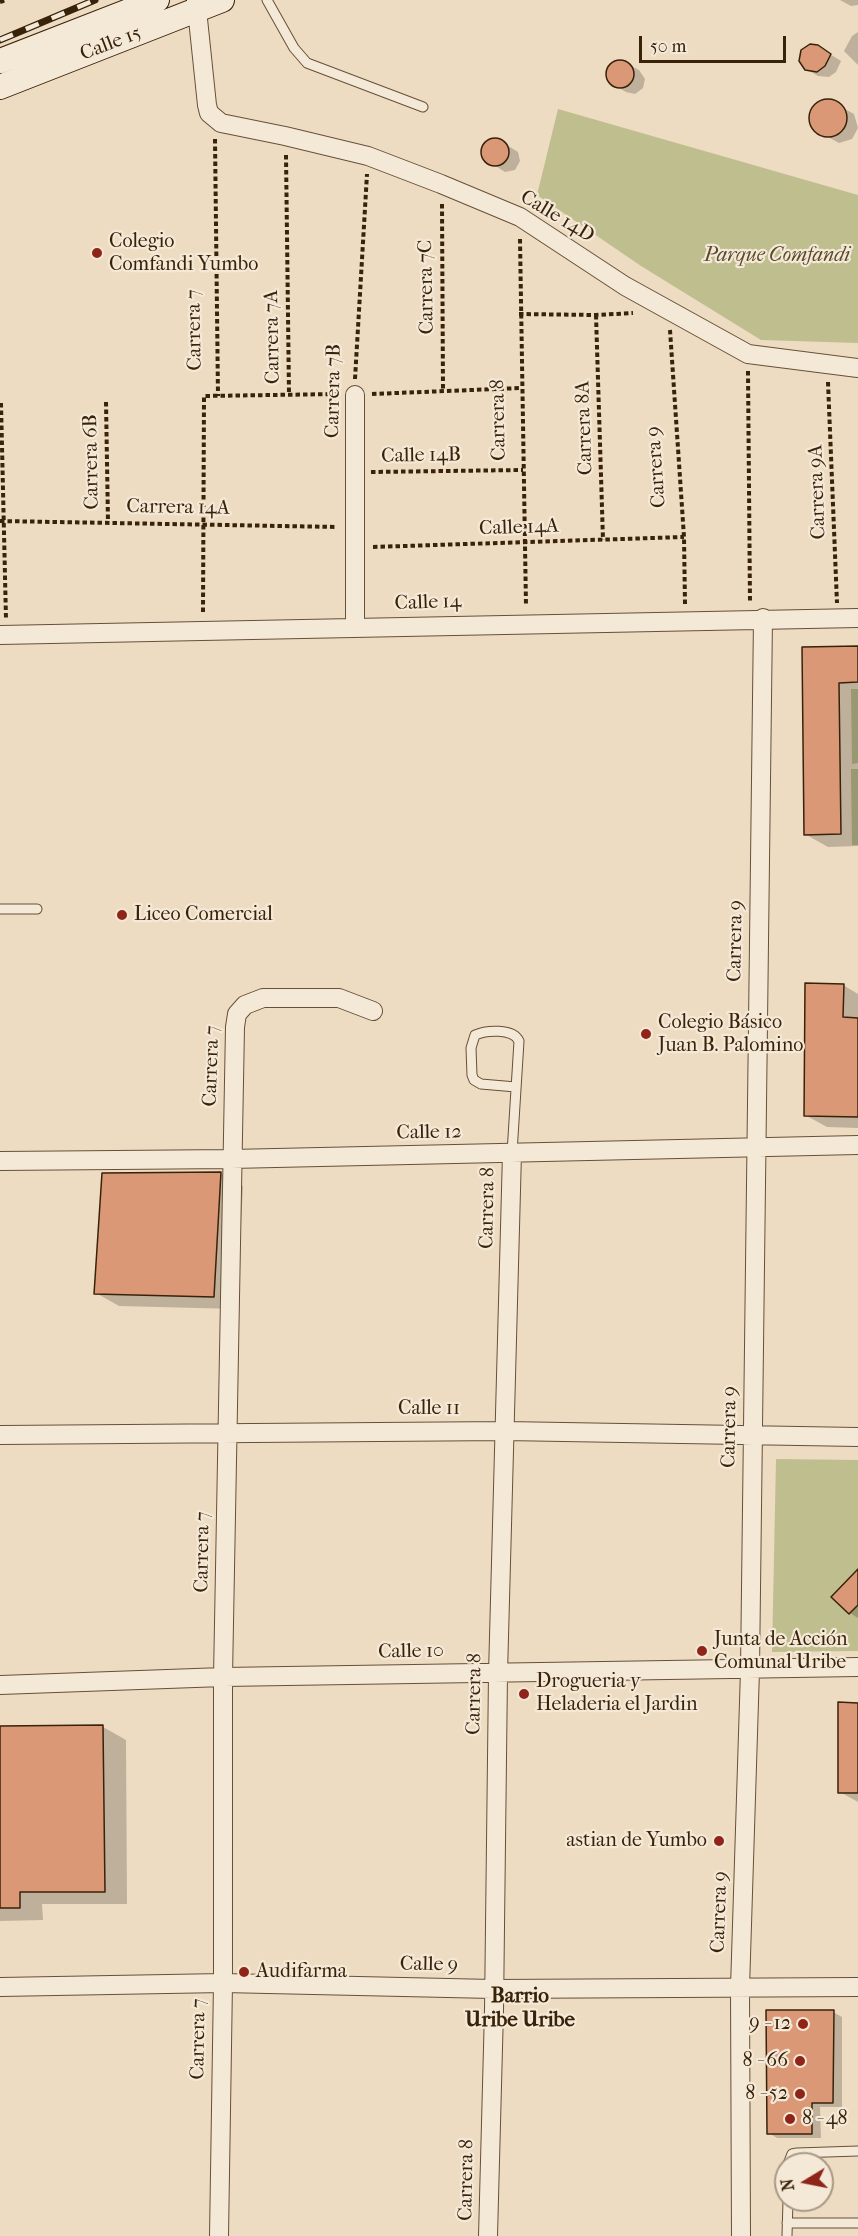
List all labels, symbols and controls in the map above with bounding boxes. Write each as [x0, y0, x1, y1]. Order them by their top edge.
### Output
street label: Calle 15 [77, 21, 145, 67]
scale bar [642, 24, 789, 62]
text: 50 m [650, 36, 686, 57]
street label: Calle 14D [516, 186, 598, 248]
place label: Colegio Comfandi Yumbo [109, 230, 258, 277]
street label: Carrera 7C [414, 239, 440, 335]
park label: Parque Comfandi [704, 244, 850, 268]
marker: Colegio Comfandi Yumbo [90, 246, 104, 260]
street label: Carrera 7 [182, 289, 208, 371]
street label: Carrera 7A [260, 290, 286, 384]
street label: Carrera 7B [321, 344, 347, 438]
street label: Carrera 8 [486, 379, 512, 461]
street label: Carrera 8A [571, 380, 599, 476]
street label: Carrera 6B [79, 414, 105, 510]
street label: Carrera 9 [642, 425, 672, 509]
street label: Calle 14B [381, 443, 461, 469]
street label: Carrera 9A [804, 444, 832, 540]
street label: Carrera 14A [126, 495, 230, 521]
street label: Calle 14A [479, 515, 559, 541]
street label: Calle 14 [394, 590, 462, 616]
street label: Carrera 9 [723, 900, 749, 982]
place label: Liceo Comercial [134, 903, 273, 927]
marker: Liceo Comercial [115, 908, 129, 922]
place label: Colegio Básico Juan B. Palomino [658, 1011, 803, 1058]
street label: Carrera 7 [199, 1025, 225, 1107]
marker: Colegio Básico Juan B. Palomino [639, 1027, 653, 1041]
street label: Calle 12 [396, 1120, 462, 1146]
street label: Carrera 8 [475, 1167, 501, 1249]
street label: Carrera 9 [717, 1386, 743, 1468]
street label: Calle 11 [398, 1397, 460, 1421]
street label: Carrera 7 [190, 1511, 216, 1593]
place label: Junta de Acción Comunal Uribe [714, 1628, 848, 1675]
street label: Calle 10 [378, 1639, 444, 1665]
marker: Junta de Acción Comunal Uribe [695, 1644, 709, 1658]
street label: Carrera 8 [462, 1653, 488, 1735]
place label: Drogueria y Heladeria el Jardin [536, 1670, 698, 1717]
marker: Drogueria y Heladeria el Jardin [517, 1687, 531, 1701]
place label: astian de Yumbo [566, 1829, 707, 1853]
marker: astian de Yumbo [712, 1834, 726, 1848]
street label: Carrera 9 [707, 1871, 733, 1953]
street label: Calle 9 [400, 1952, 458, 1978]
place label: Audifarma [256, 1960, 347, 1984]
marker: Audifarma [237, 1965, 251, 1979]
district label: Barrio Uribe Uribe [465, 1984, 575, 2034]
street label: Carrera 7 [186, 1998, 212, 2080]
place label: 9 - 12 [749, 2012, 791, 2036]
marker: 9 - 12 [796, 2017, 810, 2031]
place label: 8 - 66 [743, 2049, 788, 2073]
marker: 8 - 66 [793, 2054, 807, 2068]
place label: 8 - 52 [745, 2082, 788, 2106]
marker: 8 - 52 [793, 2087, 807, 2101]
place label: 8 - 48 [802, 2107, 848, 2131]
marker: 8 - 48 [783, 2112, 797, 2126]
street label: Carrera 8 [454, 2139, 480, 2221]
north arrow [774, 2152, 834, 2212]
text: N [777, 2177, 798, 2193]

